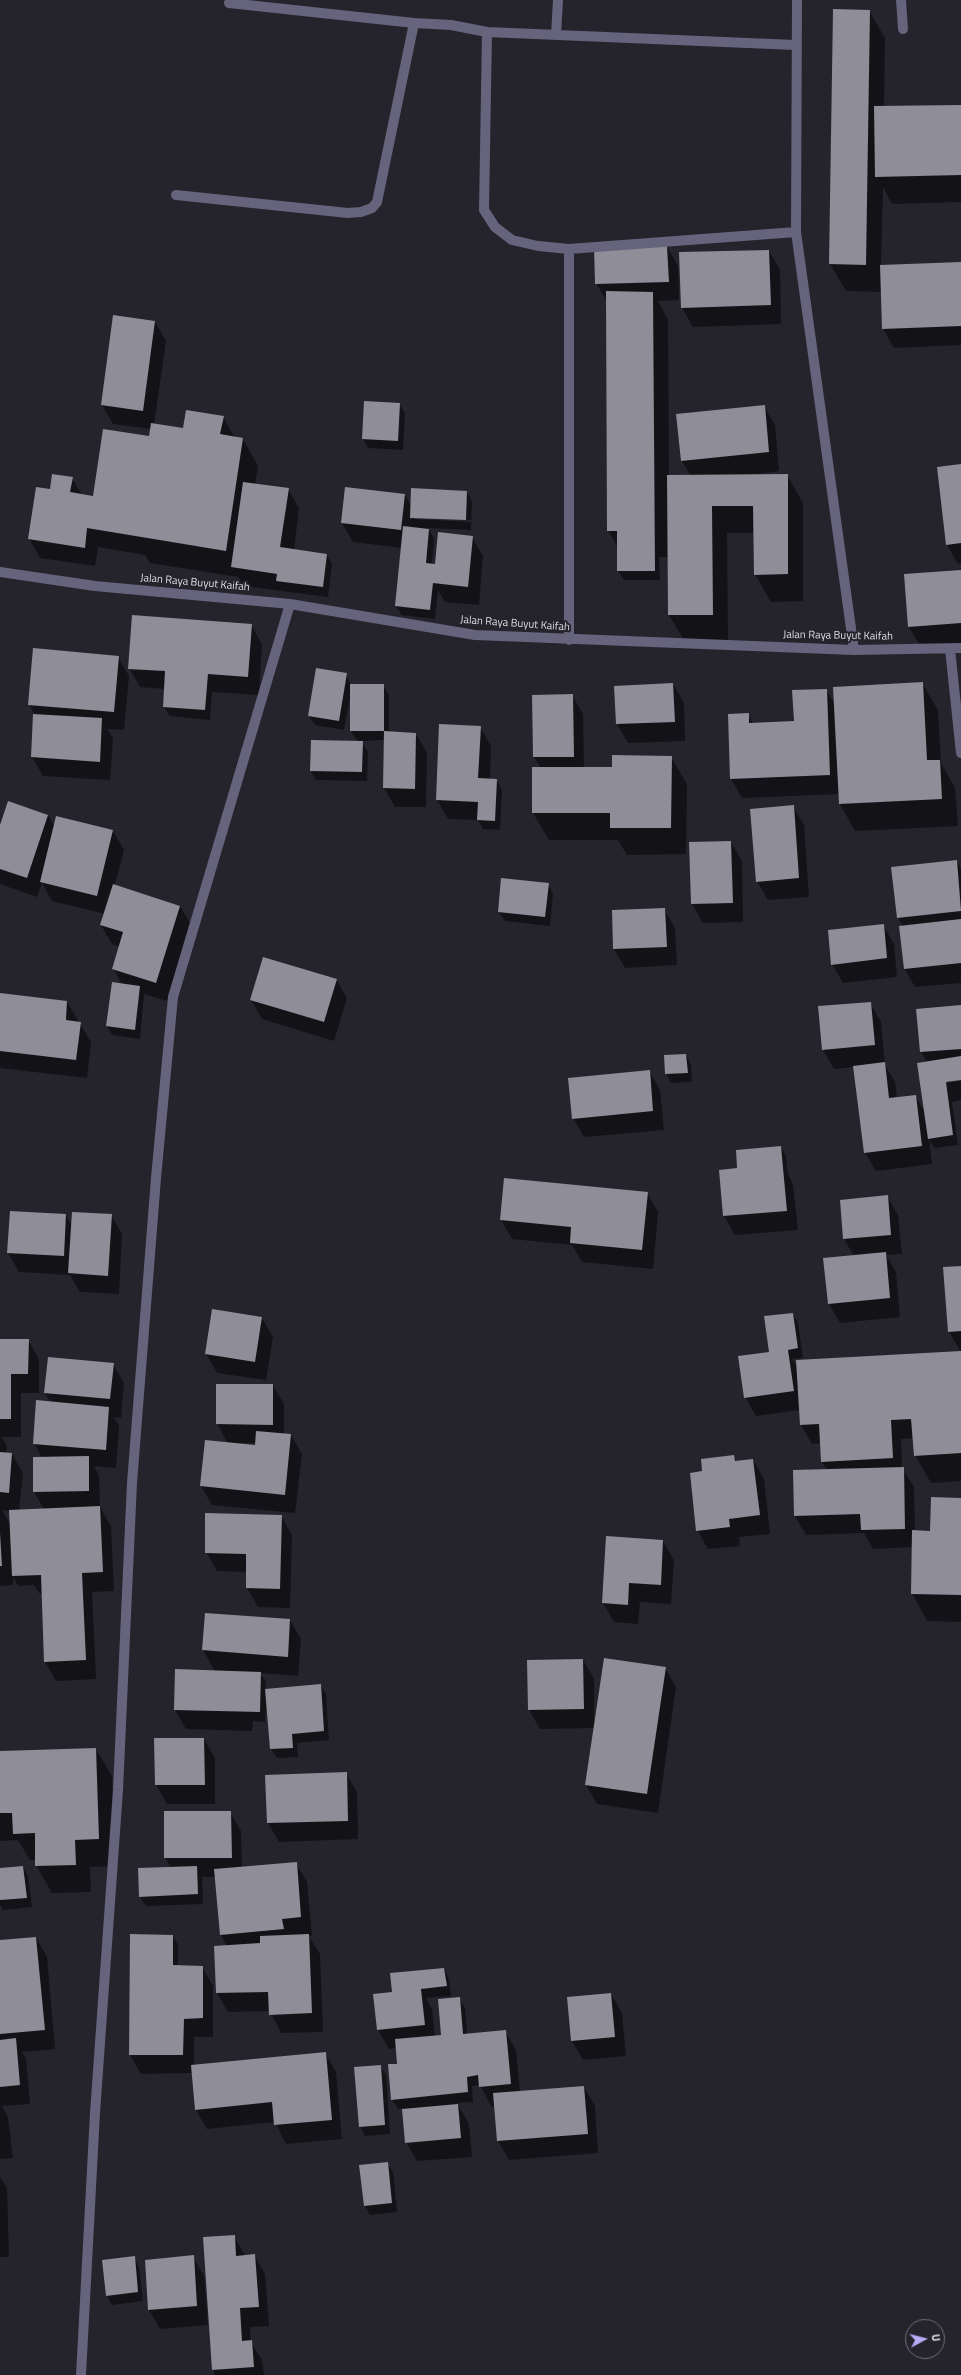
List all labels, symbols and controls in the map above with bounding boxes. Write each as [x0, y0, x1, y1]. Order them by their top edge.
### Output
street label: Jalan Raya Buyut Kaifah [140, 572, 250, 594]
street label: Jalan Raya Buyut Kaifah [460, 614, 570, 634]
street label: Jalan Raya Buyut Kaifah [783, 628, 893, 644]
north arrow [905, 2319, 945, 2359]
text: U [928, 2333, 944, 2342]

